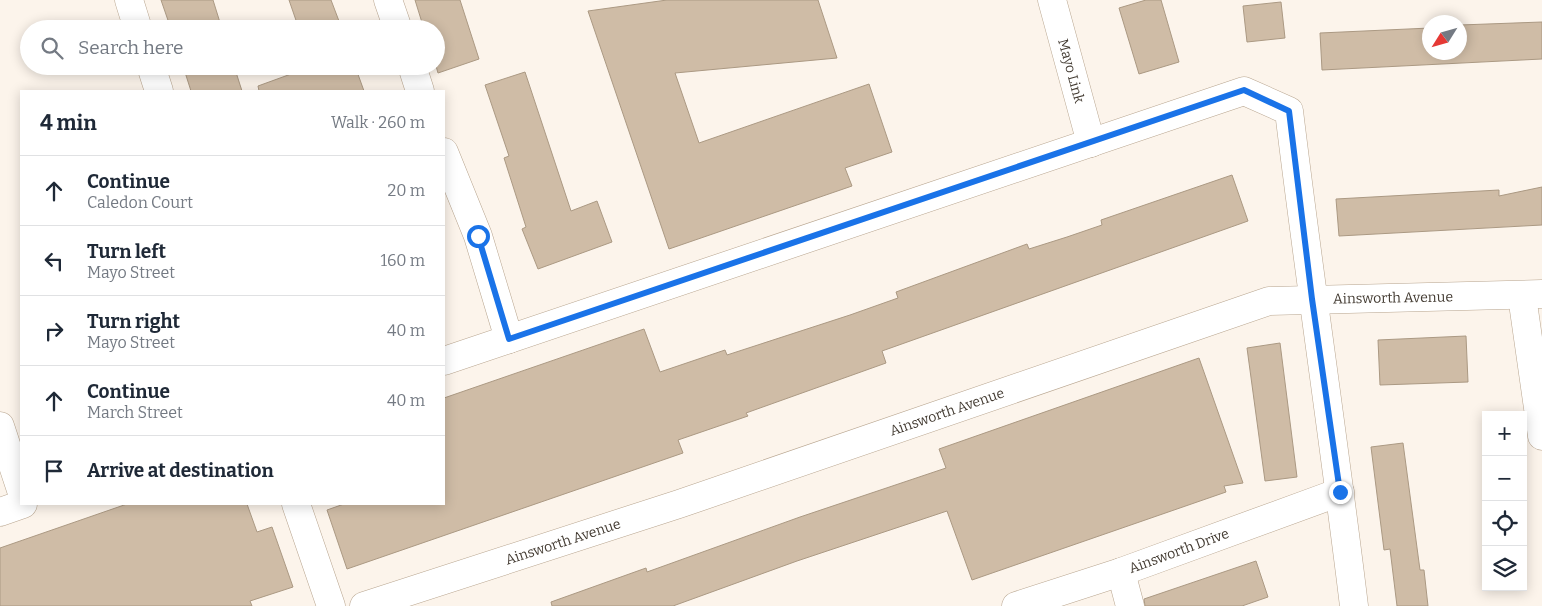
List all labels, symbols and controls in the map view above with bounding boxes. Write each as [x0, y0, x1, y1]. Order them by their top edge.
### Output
north arrow [1422, 15, 1467, 60]
search box [20, 20, 445, 75]
icon: search [38, 34, 66, 62]
text: Search here [78, 36, 183, 59]
street label: Mayo Link [1054, 37, 1088, 105]
text: 4 min [40, 110, 97, 136]
text: Walk · 260 m [331, 113, 425, 132]
text: Continue [87, 170, 170, 193]
icon: ahead [40, 177, 68, 205]
text: 20 m [388, 181, 425, 200]
text: Caledon Court [87, 193, 193, 212]
route start [467, 225, 490, 248]
text: Turn left [87, 240, 166, 263]
icon: left [40, 247, 68, 275]
text: 160 m [380, 251, 425, 270]
text: Mayo Street [87, 263, 175, 282]
street label: Ainsworth Avenue [1333, 288, 1453, 308]
text: Turn right [87, 310, 180, 333]
icon: right [40, 317, 68, 345]
text: 40 m [387, 321, 425, 340]
text: Mayo Street [87, 333, 175, 352]
text: Continue [87, 380, 170, 403]
street label: Ainsworth Avenue [888, 384, 1006, 440]
icon: ahead [40, 387, 68, 415]
text: 40 m [387, 391, 425, 410]
text: March Street [87, 403, 183, 422]
map controls [1482, 411, 1527, 591]
button: + [1482, 411, 1527, 456]
button: − [1482, 456, 1527, 501]
icon: arrive [40, 457, 68, 485]
text: Arrive at destination [87, 459, 274, 482]
route end [1329, 481, 1352, 504]
button: locate [1482, 501, 1527, 546]
street label: Ainsworth Avenue [503, 515, 623, 569]
street label: Ainsworth Drive [1127, 525, 1231, 577]
button: layers [1482, 546, 1527, 591]

